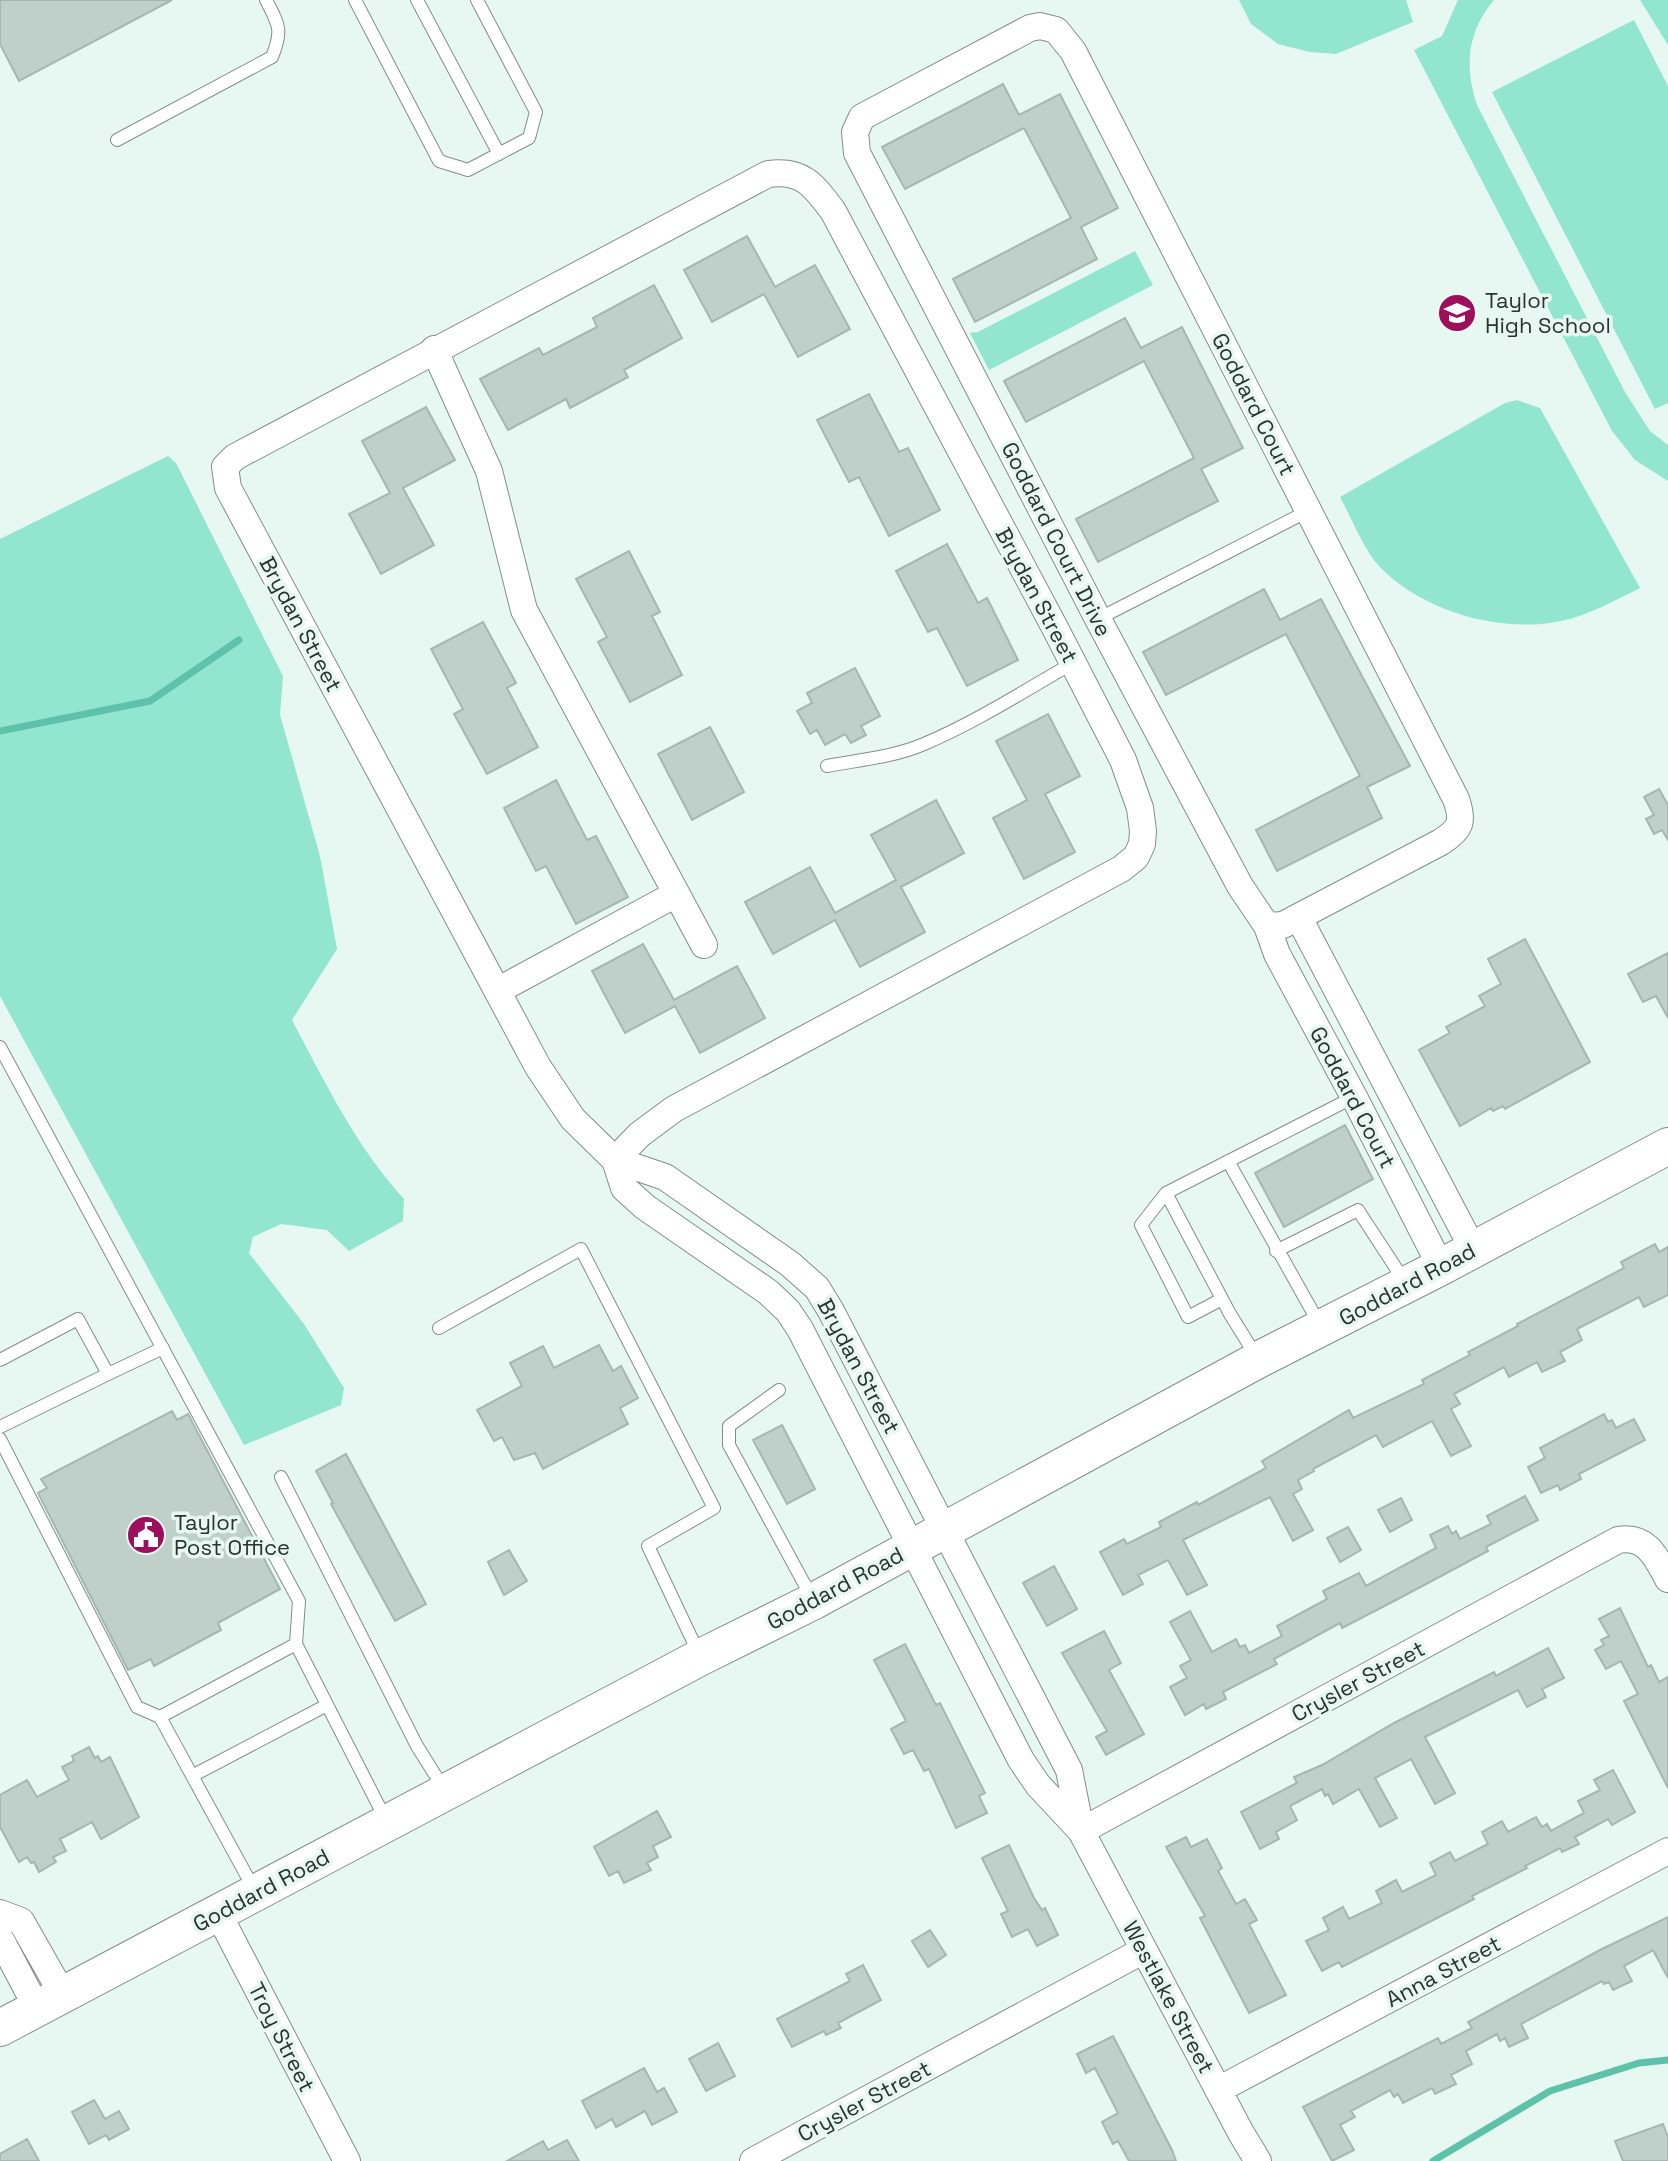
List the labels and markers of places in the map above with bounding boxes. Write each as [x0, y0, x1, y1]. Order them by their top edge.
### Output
place label: Taylor High School [1485, 286, 1611, 339]
school or university icon: Taylor High School [1436, 292, 1478, 334]
place label: Taylor Post Office [174, 1508, 290, 1561]
public building icon: Taylor Post Office [125, 1514, 167, 1556]

